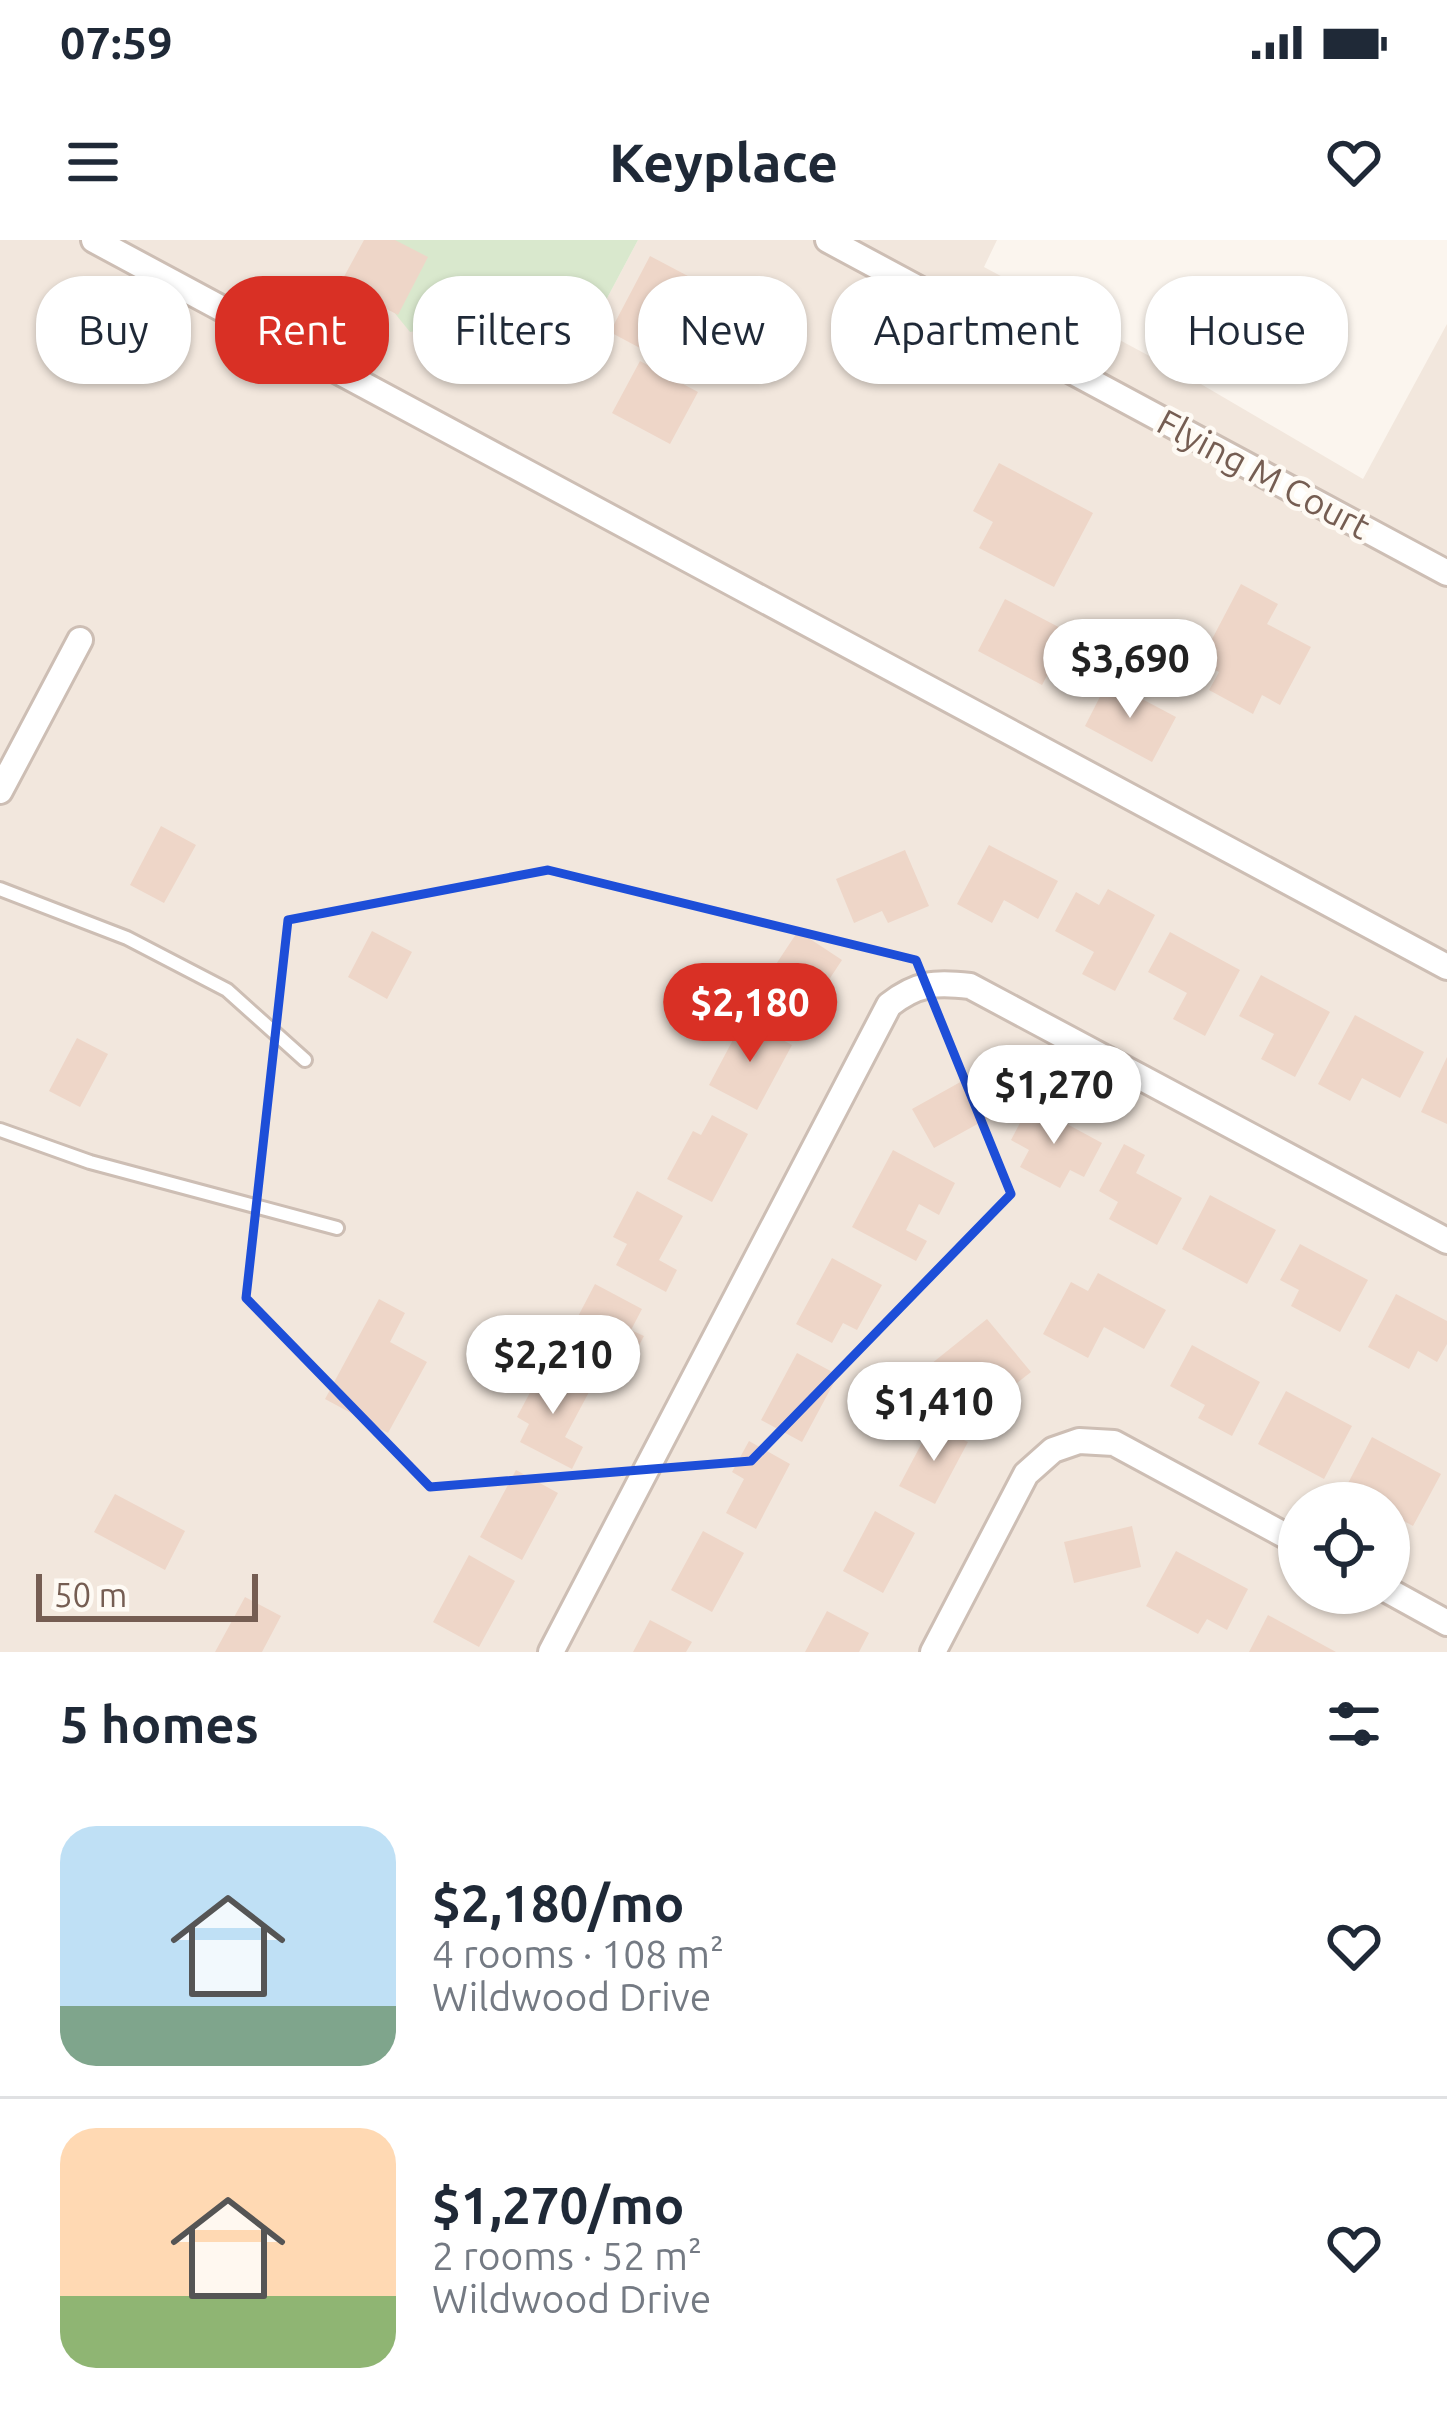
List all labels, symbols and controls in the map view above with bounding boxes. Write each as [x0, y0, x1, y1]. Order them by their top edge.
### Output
text: 07:59 [60, 17, 173, 68]
icon: menu [60, 129, 126, 195]
icon: heart [1321, 129, 1387, 195]
text: Keyplace [609, 132, 838, 192]
chip: Buy [36, 276, 191, 384]
chip: Rent [215, 276, 389, 384]
chip: Filters [413, 276, 614, 384]
chip: New [638, 276, 807, 384]
chip: Apartment [831, 276, 1121, 384]
chip: House [1145, 276, 1348, 384]
street label: Flying M Court [1151, 400, 1378, 547]
pin: $3,690 [1032, 619, 1228, 721]
text: $3,690 [1070, 636, 1190, 679]
pin: $2,180 [652, 963, 848, 1065]
text: $2,180 [690, 980, 810, 1023]
pin: $1,270 [956, 1045, 1152, 1147]
text: $1,270 [994, 1062, 1114, 1105]
pin: $2,210 [455, 1315, 651, 1417]
text: $2,210 [493, 1332, 613, 1375]
pin: $1,410 [836, 1362, 1032, 1464]
text: $1,410 [874, 1379, 994, 1422]
map controls [1278, 1482, 1410, 1614]
button: locate [1278, 1482, 1410, 1614]
scale bar [36, 1568, 258, 1621]
text: 50 m [54, 1576, 127, 1613]
icon: filters [1321, 1691, 1387, 1757]
text: 5 homes [60, 1695, 259, 1753]
icon: home [156, 1874, 300, 2018]
text: $2,180/mo [432, 1874, 684, 1932]
icon: heart [1321, 1913, 1387, 1979]
text: 4 rooms · 108 m² [432, 1932, 724, 1975]
text: Wildwood Drive [432, 1975, 711, 2018]
icon: home [156, 2176, 300, 2320]
text: $1,270/mo [432, 2176, 684, 2234]
icon: heart [1321, 2215, 1387, 2281]
text: 2 rooms · 52 m² [432, 2234, 702, 2277]
text: Wildwood Drive [432, 2277, 711, 2320]

